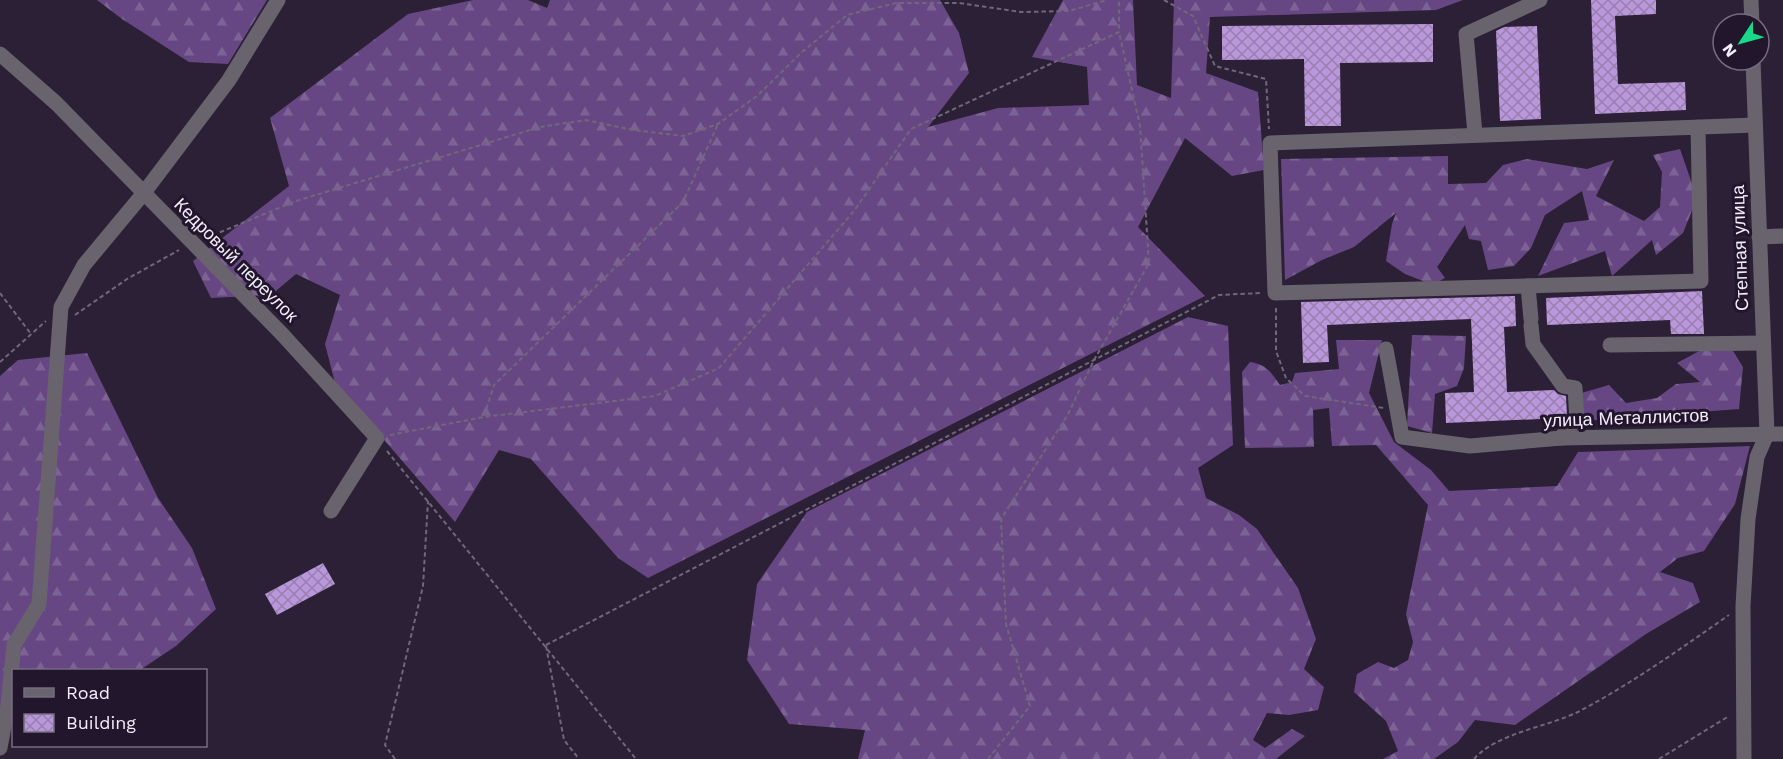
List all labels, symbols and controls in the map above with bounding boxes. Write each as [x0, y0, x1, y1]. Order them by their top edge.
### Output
north arrow [1711, 12, 1771, 72]
text: N [1718, 40, 1740, 61]
street label: Степная улица [1727, 184, 1752, 311]
street label: Кедровый переулок [170, 193, 303, 326]
street label: улица Металлистов [1543, 404, 1709, 431]
legend [12, 669, 207, 747]
text: Road [66, 682, 110, 703]
text: Building [66, 712, 136, 733]

